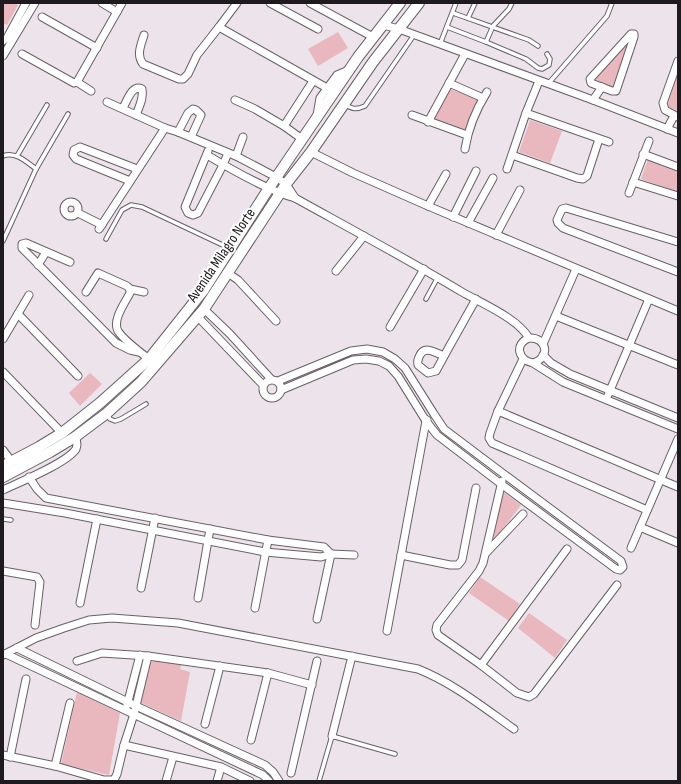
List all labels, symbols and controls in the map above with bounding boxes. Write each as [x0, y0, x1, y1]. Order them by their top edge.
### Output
street label: Avenida Milagro Norte [182, 205, 260, 307]

